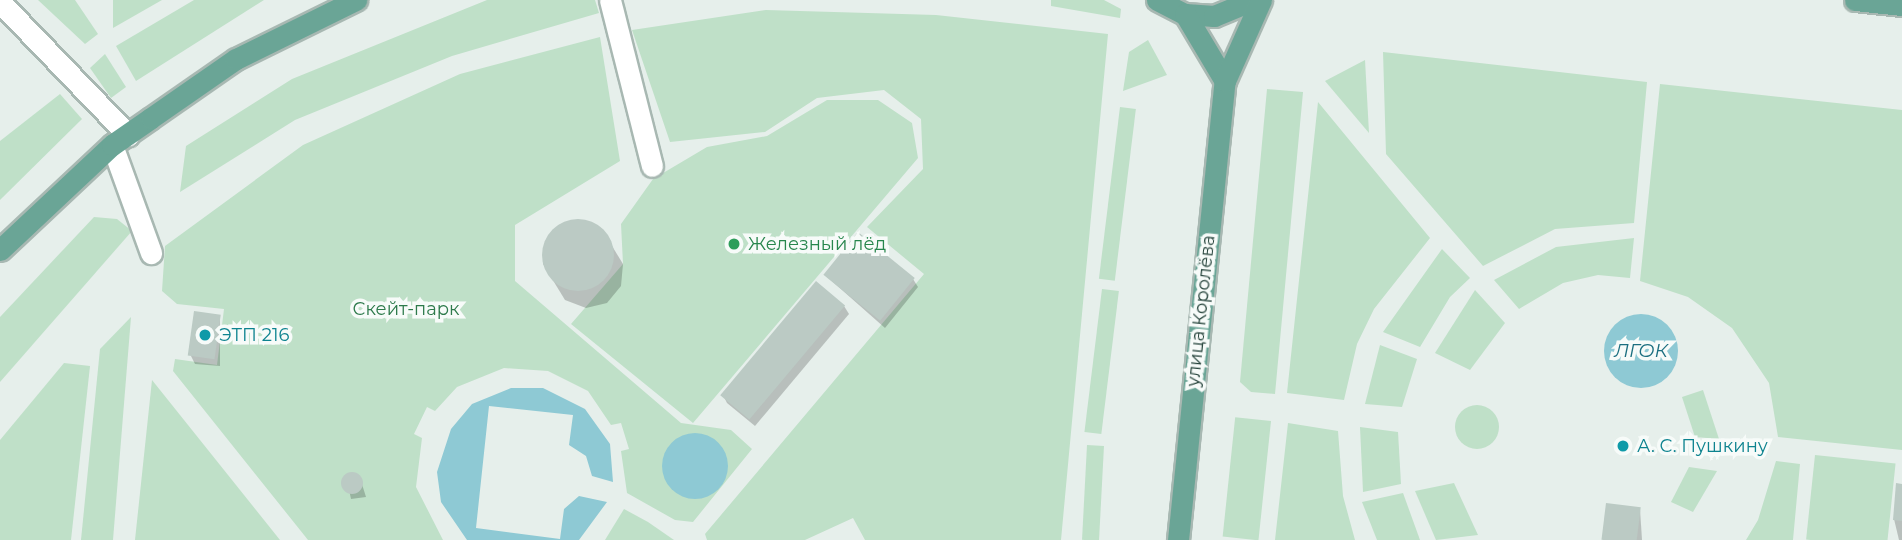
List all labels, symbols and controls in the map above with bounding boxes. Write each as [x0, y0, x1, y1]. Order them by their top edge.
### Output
place label: Железный лёд [748, 233, 886, 255]
street label: улица Королёва [1182, 234, 1220, 388]
marker: Железный лёд [726, 236, 742, 252]
park label: Скейт-парк [353, 298, 459, 320]
place label: ЭТП 216 [219, 324, 289, 346]
marker: ЭТП 216 [197, 327, 213, 343]
water label: ЛГОК [1614, 340, 1668, 362]
place label: А. С. Пушкину [1637, 435, 1768, 457]
marker: А. С. Пушкину [1615, 438, 1631, 454]

